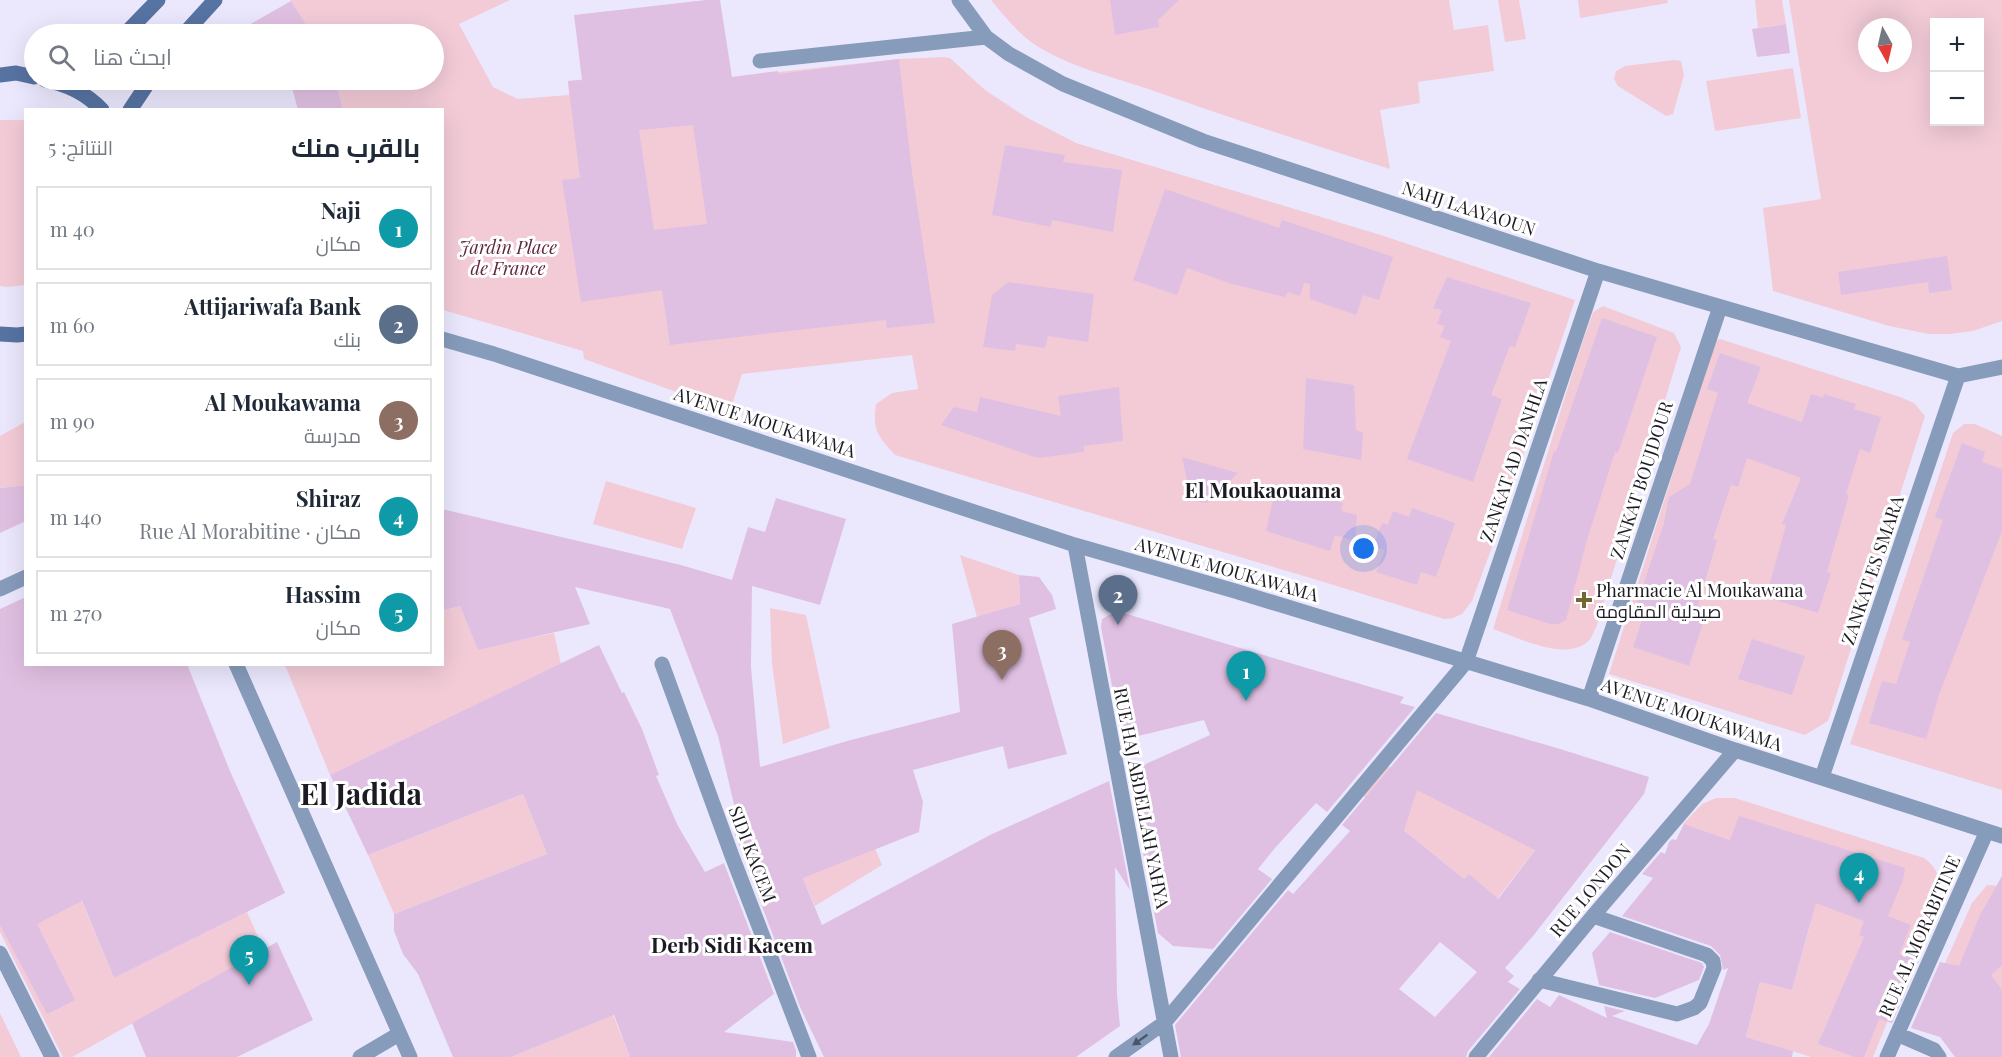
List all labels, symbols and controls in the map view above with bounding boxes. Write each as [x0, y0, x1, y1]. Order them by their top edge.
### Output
north arrow [1858, 18, 1912, 72]
map controls [1930, 18, 1984, 126]
button: + [1930, 18, 1984, 72]
search box [24, 24, 444, 90]
icon: search [45, 41, 78, 74]
text: ابحث هنا [93, 41, 172, 71]
button: − [1930, 72, 1984, 126]
text: بالقرب منك [291, 129, 420, 164]
text: النتائج: 5 [48, 133, 113, 160]
street label: NAHJ LAAYAOUN [1399, 175, 1539, 241]
text: Naji [321, 195, 361, 225]
text: 40 m [50, 215, 95, 242]
text: 1 [395, 215, 402, 242]
text: مكان [316, 229, 361, 256]
park label: Jardin Place de France [459, 235, 557, 280]
text: Attijariwafa Bank [184, 291, 361, 321]
text: 60 m [50, 311, 95, 338]
text: 2 [393, 311, 404, 338]
text: بنك [333, 325, 361, 352]
street label: ZANKAT AD DANHLA [1474, 374, 1552, 545]
street label: AVENUE MOUKAWAMA [670, 381, 860, 463]
text: Al Moukawama [205, 387, 361, 417]
street label: ZANKAT BOUJDOUR [1604, 398, 1678, 562]
text: 90 m [50, 407, 95, 434]
text: 3 [394, 407, 403, 434]
text: مدرسة [304, 421, 361, 448]
district label: El Moukaouama [1185, 475, 1342, 503]
text: Shiraz [296, 483, 361, 513]
street label: ZANKAT ES SMARA [1835, 492, 1909, 648]
text: 140 m [50, 503, 102, 530]
text: 4 [393, 503, 404, 530]
text: مكان · Rue Al Morabitine [139, 517, 361, 544]
street label: AVENUE MOUKAWAMA [1132, 531, 1322, 607]
your location [1349, 534, 1378, 563]
pin: 2 [1098, 576, 1138, 625]
place label: Pharmacie Al Moukawana صيدلية المقاومة [1596, 578, 1804, 623]
text: Hassim [285, 579, 361, 609]
marker: Pharmacie Al Moukawana صيدلية المقاومة [1577, 593, 1591, 607]
text: 270 m [50, 599, 102, 626]
text: 5 [394, 599, 403, 626]
text: مكان [316, 613, 361, 640]
pin: 3 [982, 630, 1022, 680]
pin: 1 [1226, 652, 1266, 701]
street label: AVENUE MOUKAWAMA [1597, 671, 1786, 756]
street label: RUE HAJ ABDELLAH YAHYA [1109, 685, 1175, 911]
district label: El Jadida [300, 773, 422, 813]
street label: SIDI KACEM [724, 802, 782, 906]
street label: RUE LONDON [1544, 838, 1636, 942]
street label: RUE AL MORABITINE [1873, 852, 1965, 1020]
pin: 4 [1840, 854, 1878, 903]
district label: Derb Sidi Kacem [651, 930, 813, 958]
pin: 5 [230, 936, 268, 985]
one-way arrow [1132, 1034, 1148, 1045]

